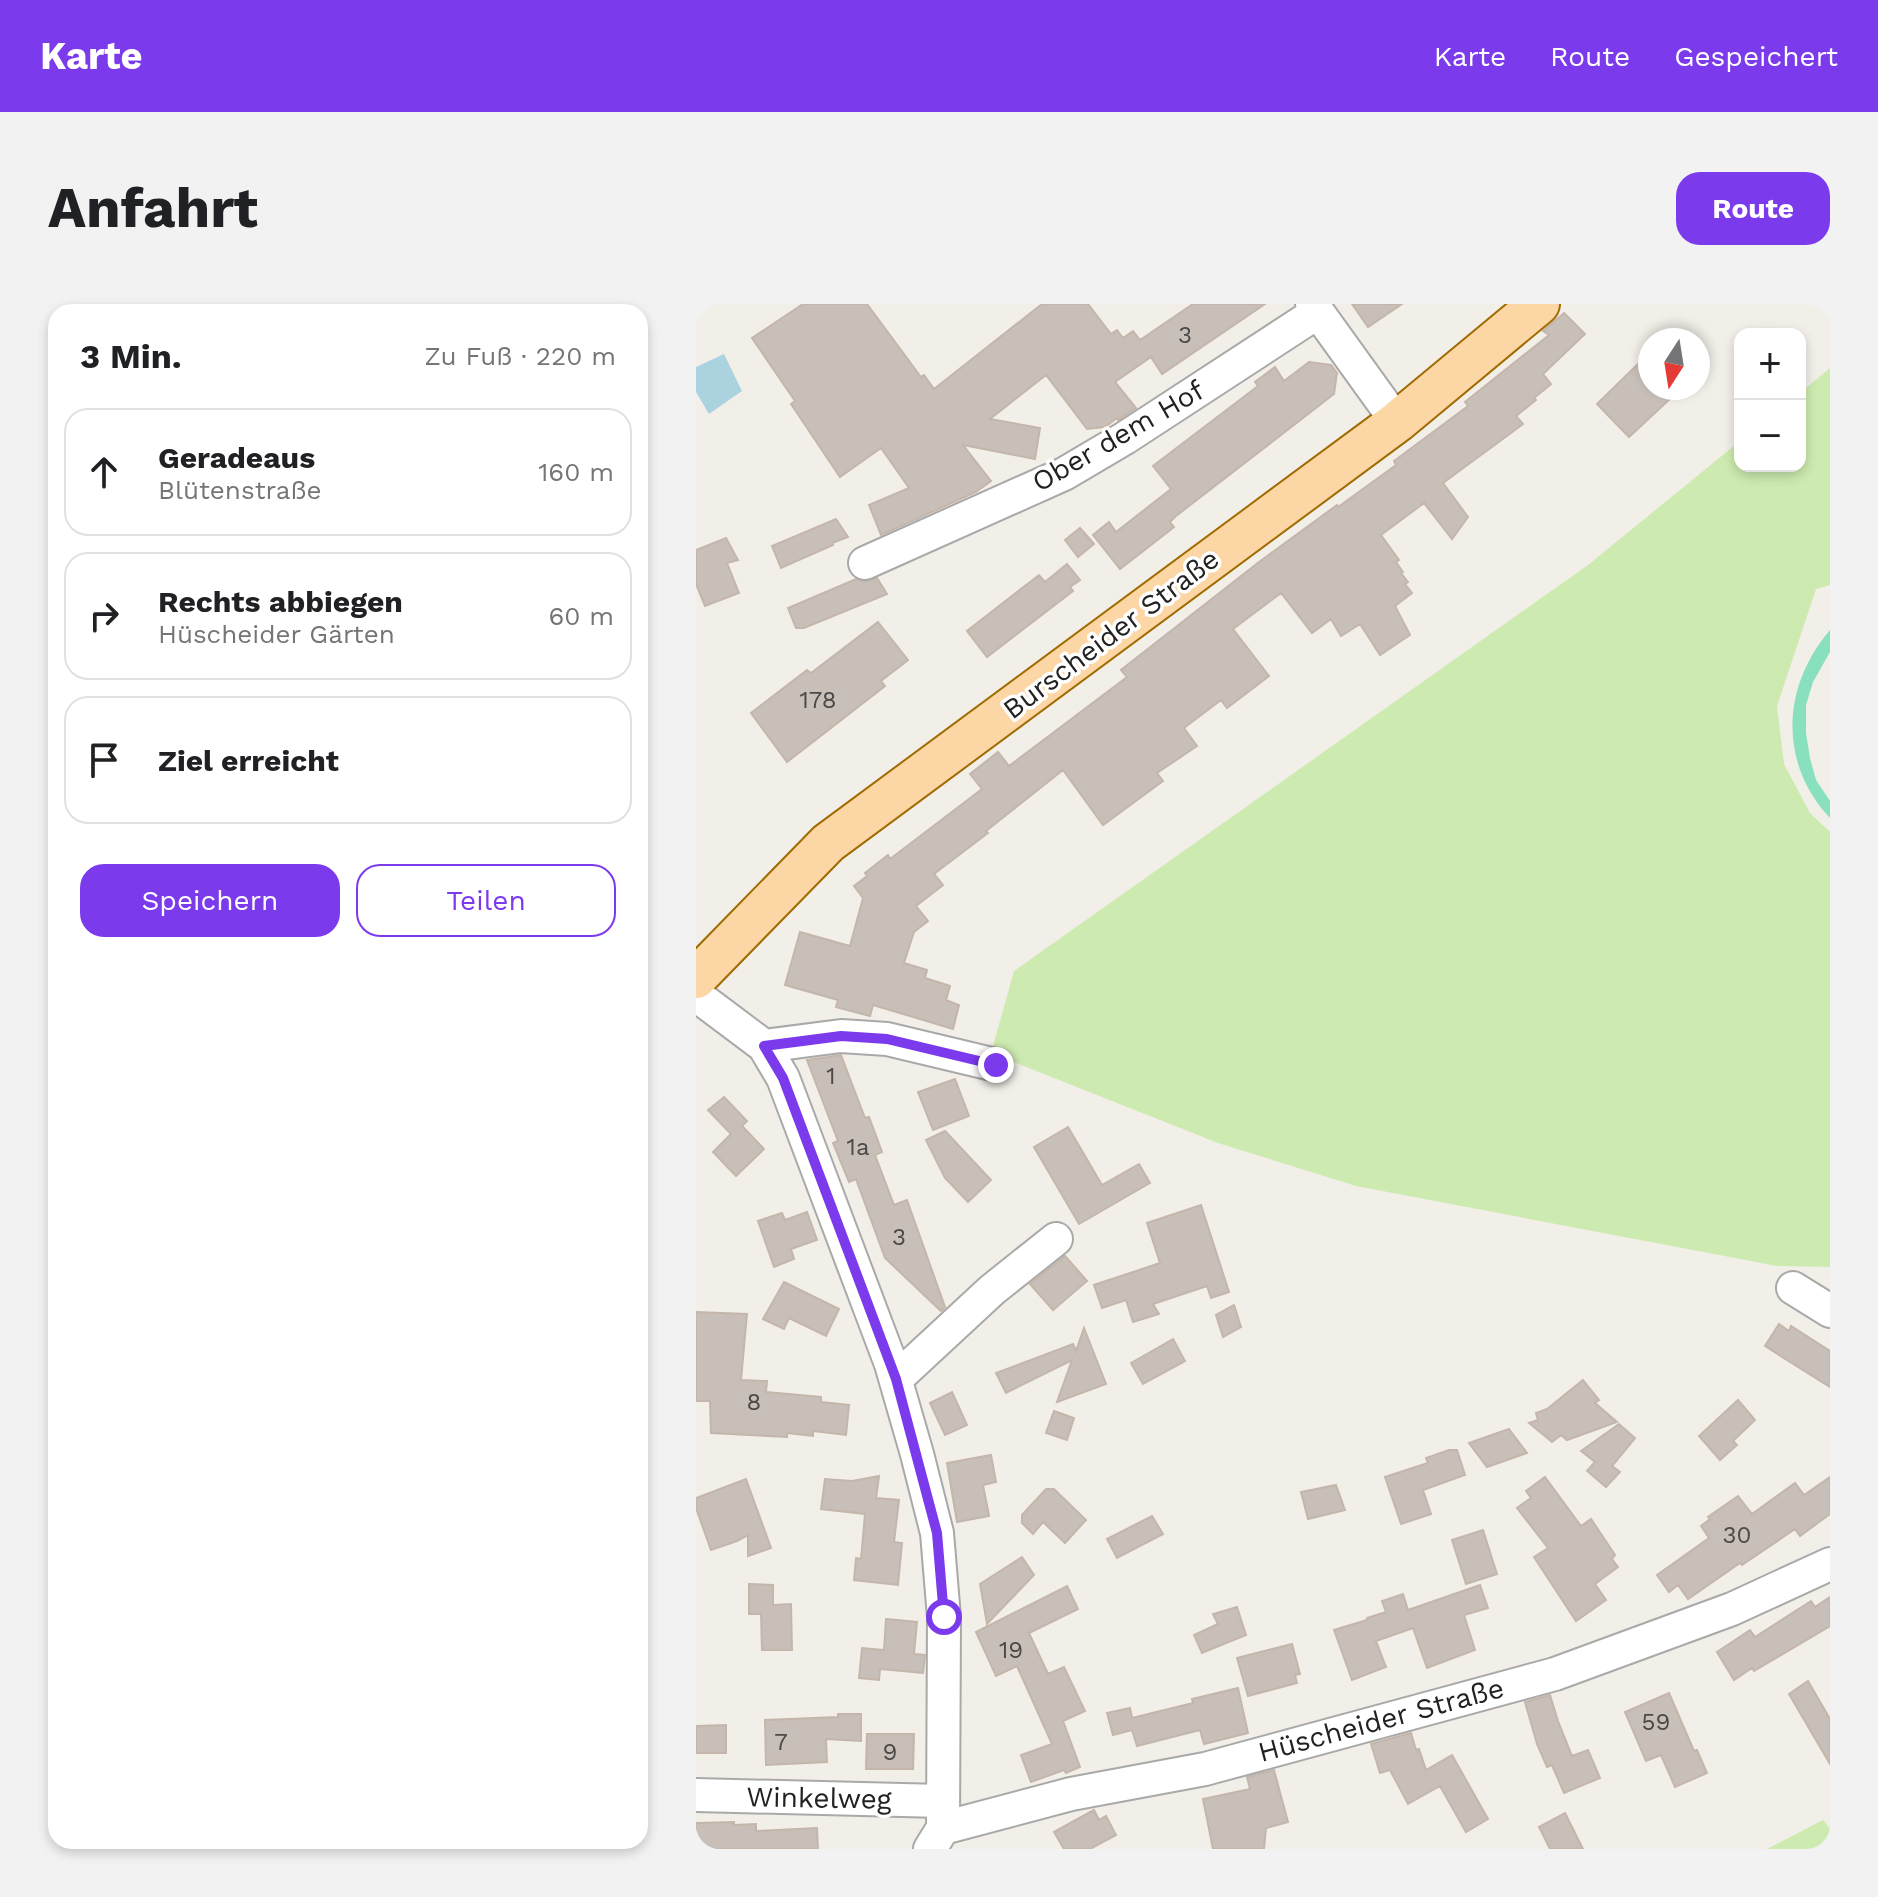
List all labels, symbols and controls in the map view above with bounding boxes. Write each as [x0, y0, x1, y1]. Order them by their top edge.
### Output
text: Karte [40, 34, 143, 78]
text: Karte [1434, 40, 1506, 73]
text: Route [1550, 40, 1630, 73]
text: Gespeichert [1674, 40, 1838, 73]
button: Route [1676, 172, 1830, 245]
text: Anfahrt [48, 175, 258, 241]
house number: 3 [1178, 321, 1192, 349]
north arrow [1638, 328, 1710, 400]
map controls [1734, 328, 1806, 472]
button: + [1734, 328, 1806, 400]
text: 3 Min. [80, 336, 182, 376]
text: Zu Fuß · 220 m [425, 341, 616, 371]
street label: Ober dem Hof [1026, 374, 1210, 498]
button: − [1734, 400, 1806, 472]
text: Geradeaus [158, 440, 315, 475]
icon: ahead [82, 450, 126, 494]
text: 160 m [538, 457, 614, 487]
text: Blütenstraße [158, 475, 322, 505]
street label: Burscheider Straße [997, 542, 1225, 726]
text: Rechts abbiegen [158, 584, 403, 619]
icon: right [82, 594, 126, 638]
text: 60 m [548, 601, 614, 631]
text: Hüscheider Gärten [158, 619, 395, 649]
house number: 178 [799, 686, 837, 714]
icon: arrive [82, 738, 126, 782]
text: Ziel erreicht [158, 743, 339, 778]
button: Speichern [80, 864, 340, 937]
button: Teilen [356, 864, 616, 937]
route end [978, 1047, 1014, 1083]
house number: 1 [826, 1062, 836, 1090]
house number: 1a [847, 1133, 869, 1161]
house number: 3 [892, 1223, 906, 1251]
house number: 8 [747, 1388, 761, 1416]
house number: 30 [1723, 1521, 1751, 1549]
route start [926, 1599, 962, 1635]
house number: 19 [999, 1636, 1023, 1664]
street label: Hüscheider Straße [1255, 1671, 1507, 1769]
house number: 59 [1642, 1708, 1670, 1736]
house number: 7 [774, 1728, 788, 1756]
house number: 9 [883, 1738, 897, 1766]
street label: Winkelweg [746, 1780, 892, 1816]

